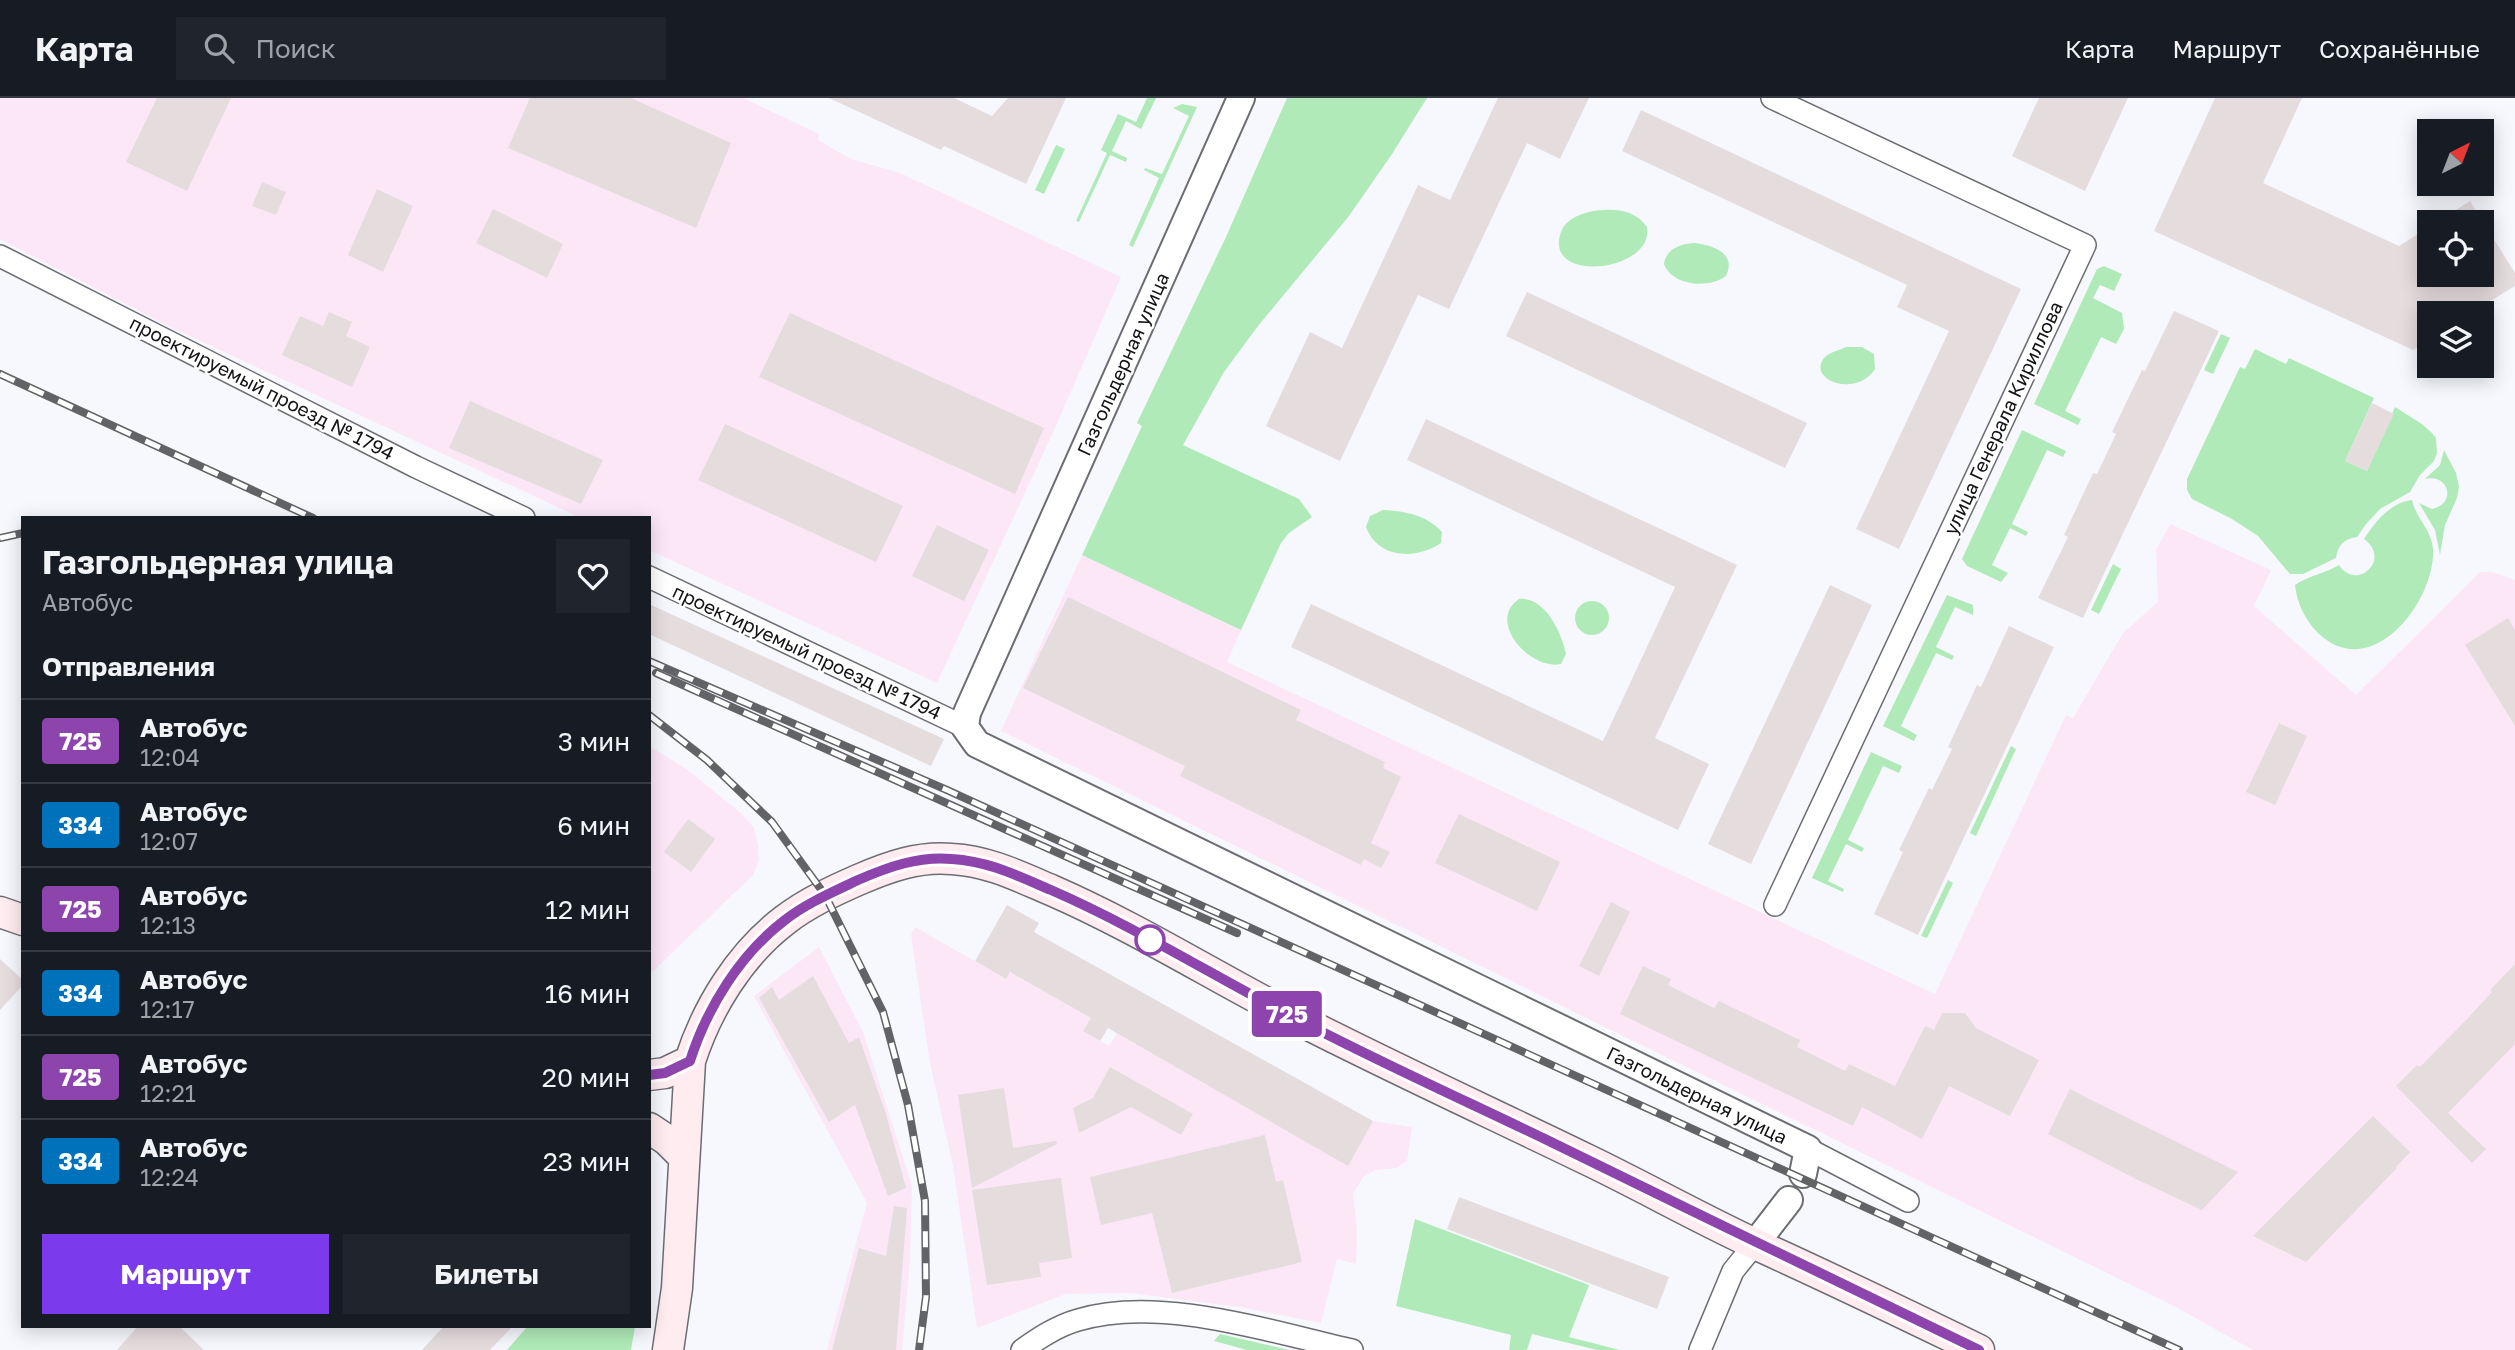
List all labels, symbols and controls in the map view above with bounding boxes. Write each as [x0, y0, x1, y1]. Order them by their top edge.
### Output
search box [176, 17, 666, 80]
text: Карта [35, 29, 134, 68]
icon: search [200, 29, 238, 67]
text: Поиск [256, 33, 336, 64]
text: Карта [2065, 34, 2135, 63]
text: Маршрут [2173, 34, 2281, 63]
text: Сохранённые [2319, 34, 2480, 63]
north arrow [2417, 119, 2494, 196]
map controls [2417, 119, 2494, 378]
button: locate [2417, 210, 2494, 287]
street label: Газгольдерная улица [1072, 269, 1173, 459]
street label: улица Генерала Кириллова [1938, 297, 2067, 538]
button: layers [2417, 301, 2494, 378]
street label: проектируемый проезд № 1794 [126, 311, 398, 464]
button: heart [556, 539, 630, 613]
text: Газгольдерная улица [42, 542, 394, 581]
street label: проектируемый проезд № 1794 [669, 579, 945, 724]
text: Автобус [42, 588, 133, 616]
text: Отправления [42, 651, 215, 682]
text: Автобус [140, 712, 247, 743]
text: 725 [59, 726, 102, 755]
text: 3 мин [558, 726, 630, 757]
text: 12:04 [140, 743, 200, 771]
text: Автобус [140, 796, 247, 827]
text: 334 [58, 810, 103, 839]
text: 6 мин [557, 810, 630, 841]
text: 12:07 [140, 827, 198, 855]
text: Автобус [140, 880, 247, 911]
text: 725 [59, 894, 102, 923]
text: 12 мин [545, 894, 630, 925]
text: 12:13 [140, 911, 196, 939]
unlabelled marker [1135, 925, 1165, 955]
text: Автобус [140, 964, 247, 995]
text: 334 [58, 978, 103, 1007]
text: 16 мин [545, 978, 630, 1009]
line badge: 725 [1247, 991, 1327, 1037]
text: 12:17 [140, 995, 195, 1023]
text: 725 [1266, 999, 1308, 1028]
street label: Газгольдерная улица [1603, 1041, 1791, 1148]
text: Автобус [140, 1048, 247, 1079]
text: 725 [59, 1062, 102, 1091]
text: 20 мин [542, 1062, 630, 1093]
text: 12:21 [140, 1079, 196, 1107]
text: Автобус [140, 1132, 247, 1163]
text: 334 [58, 1146, 103, 1175]
text: 23 мин [543, 1146, 630, 1177]
text: 12:24 [140, 1163, 199, 1191]
button: Маршрут [42, 1234, 329, 1314]
button: Билеты [343, 1234, 630, 1314]

